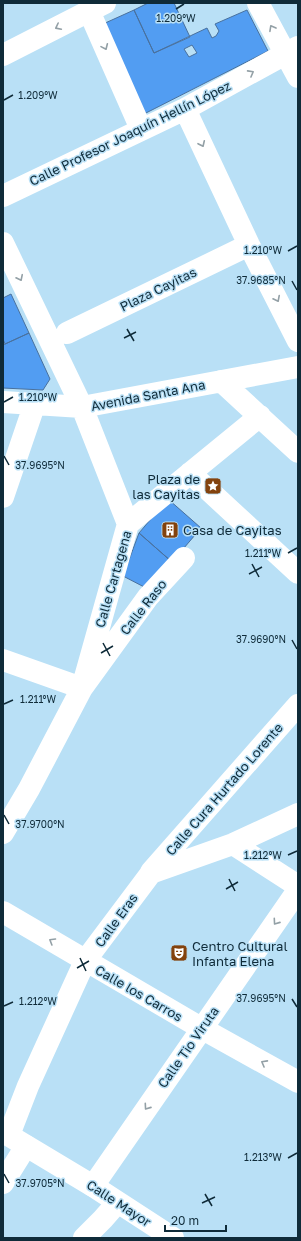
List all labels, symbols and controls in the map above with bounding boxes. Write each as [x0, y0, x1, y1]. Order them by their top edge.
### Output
text: 1.209°W [156, 12, 196, 24]
one-way arrow [55, 22, 62, 30]
one-way arrow [269, 25, 276, 32]
one-way arrow [100, 43, 108, 50]
one-way arrow [247, 70, 254, 77]
street label: Calle Profesor Joaquín Hellín López [27, 77, 234, 189]
text: 1.209°W [18, 89, 58, 101]
one-way arrow [197, 140, 205, 148]
text: 1.210°W [244, 244, 282, 256]
street label: Plaza Cayitas [117, 263, 199, 314]
one-way arrow [15, 274, 23, 281]
text: 37.9685°N [236, 274, 286, 286]
one-way arrow [272, 295, 279, 302]
street label: Avenida Santa Ana [90, 376, 206, 414]
text: 1.210°W [19, 391, 57, 403]
text: 37.9695°N [15, 459, 65, 471]
place label: Plaza de las Cayitas [132, 471, 200, 502]
place icon: Plaza de las Cayitas [203, 476, 223, 496]
building icon: Casa de Cayitas [160, 520, 180, 540]
place label: Casa de Cayitas [183, 522, 282, 538]
street label: Calle Cartagena [92, 529, 134, 629]
text: 1.211°W [245, 547, 281, 559]
street label: Calle Raso [116, 576, 170, 638]
text: 37.9690°N [236, 633, 286, 645]
text: 1.211°W [20, 693, 56, 705]
street label: Calle Cura Hurtado Lorente [162, 720, 286, 858]
text: 37.9700°N [15, 818, 65, 830]
text: 1.212°W [244, 849, 282, 861]
street label: Calle Eras [91, 890, 141, 950]
one-way arrow [273, 918, 281, 925]
place label: Centro Cultural Infanta Elena [192, 938, 288, 969]
one-way arrow [49, 939, 56, 946]
theatre icon: Centro Cultural Infanta Elena [169, 943, 189, 963]
street label: Calle los Carros [93, 962, 186, 1024]
text: 37.9695°N [236, 992, 286, 1004]
text: 1.212°W [19, 995, 57, 1007]
street label: Calle Tio Viruta [154, 1003, 222, 1091]
one-way arrow [261, 1060, 268, 1068]
one-way arrow [144, 1103, 152, 1110]
text: 1.213°W [244, 1151, 282, 1163]
street label: Calle Mayor [84, 1176, 154, 1230]
text: 37.9705°N [16, 1177, 65, 1189]
scale bar [165, 1207, 226, 1233]
text: 20 m [171, 1213, 199, 1228]

